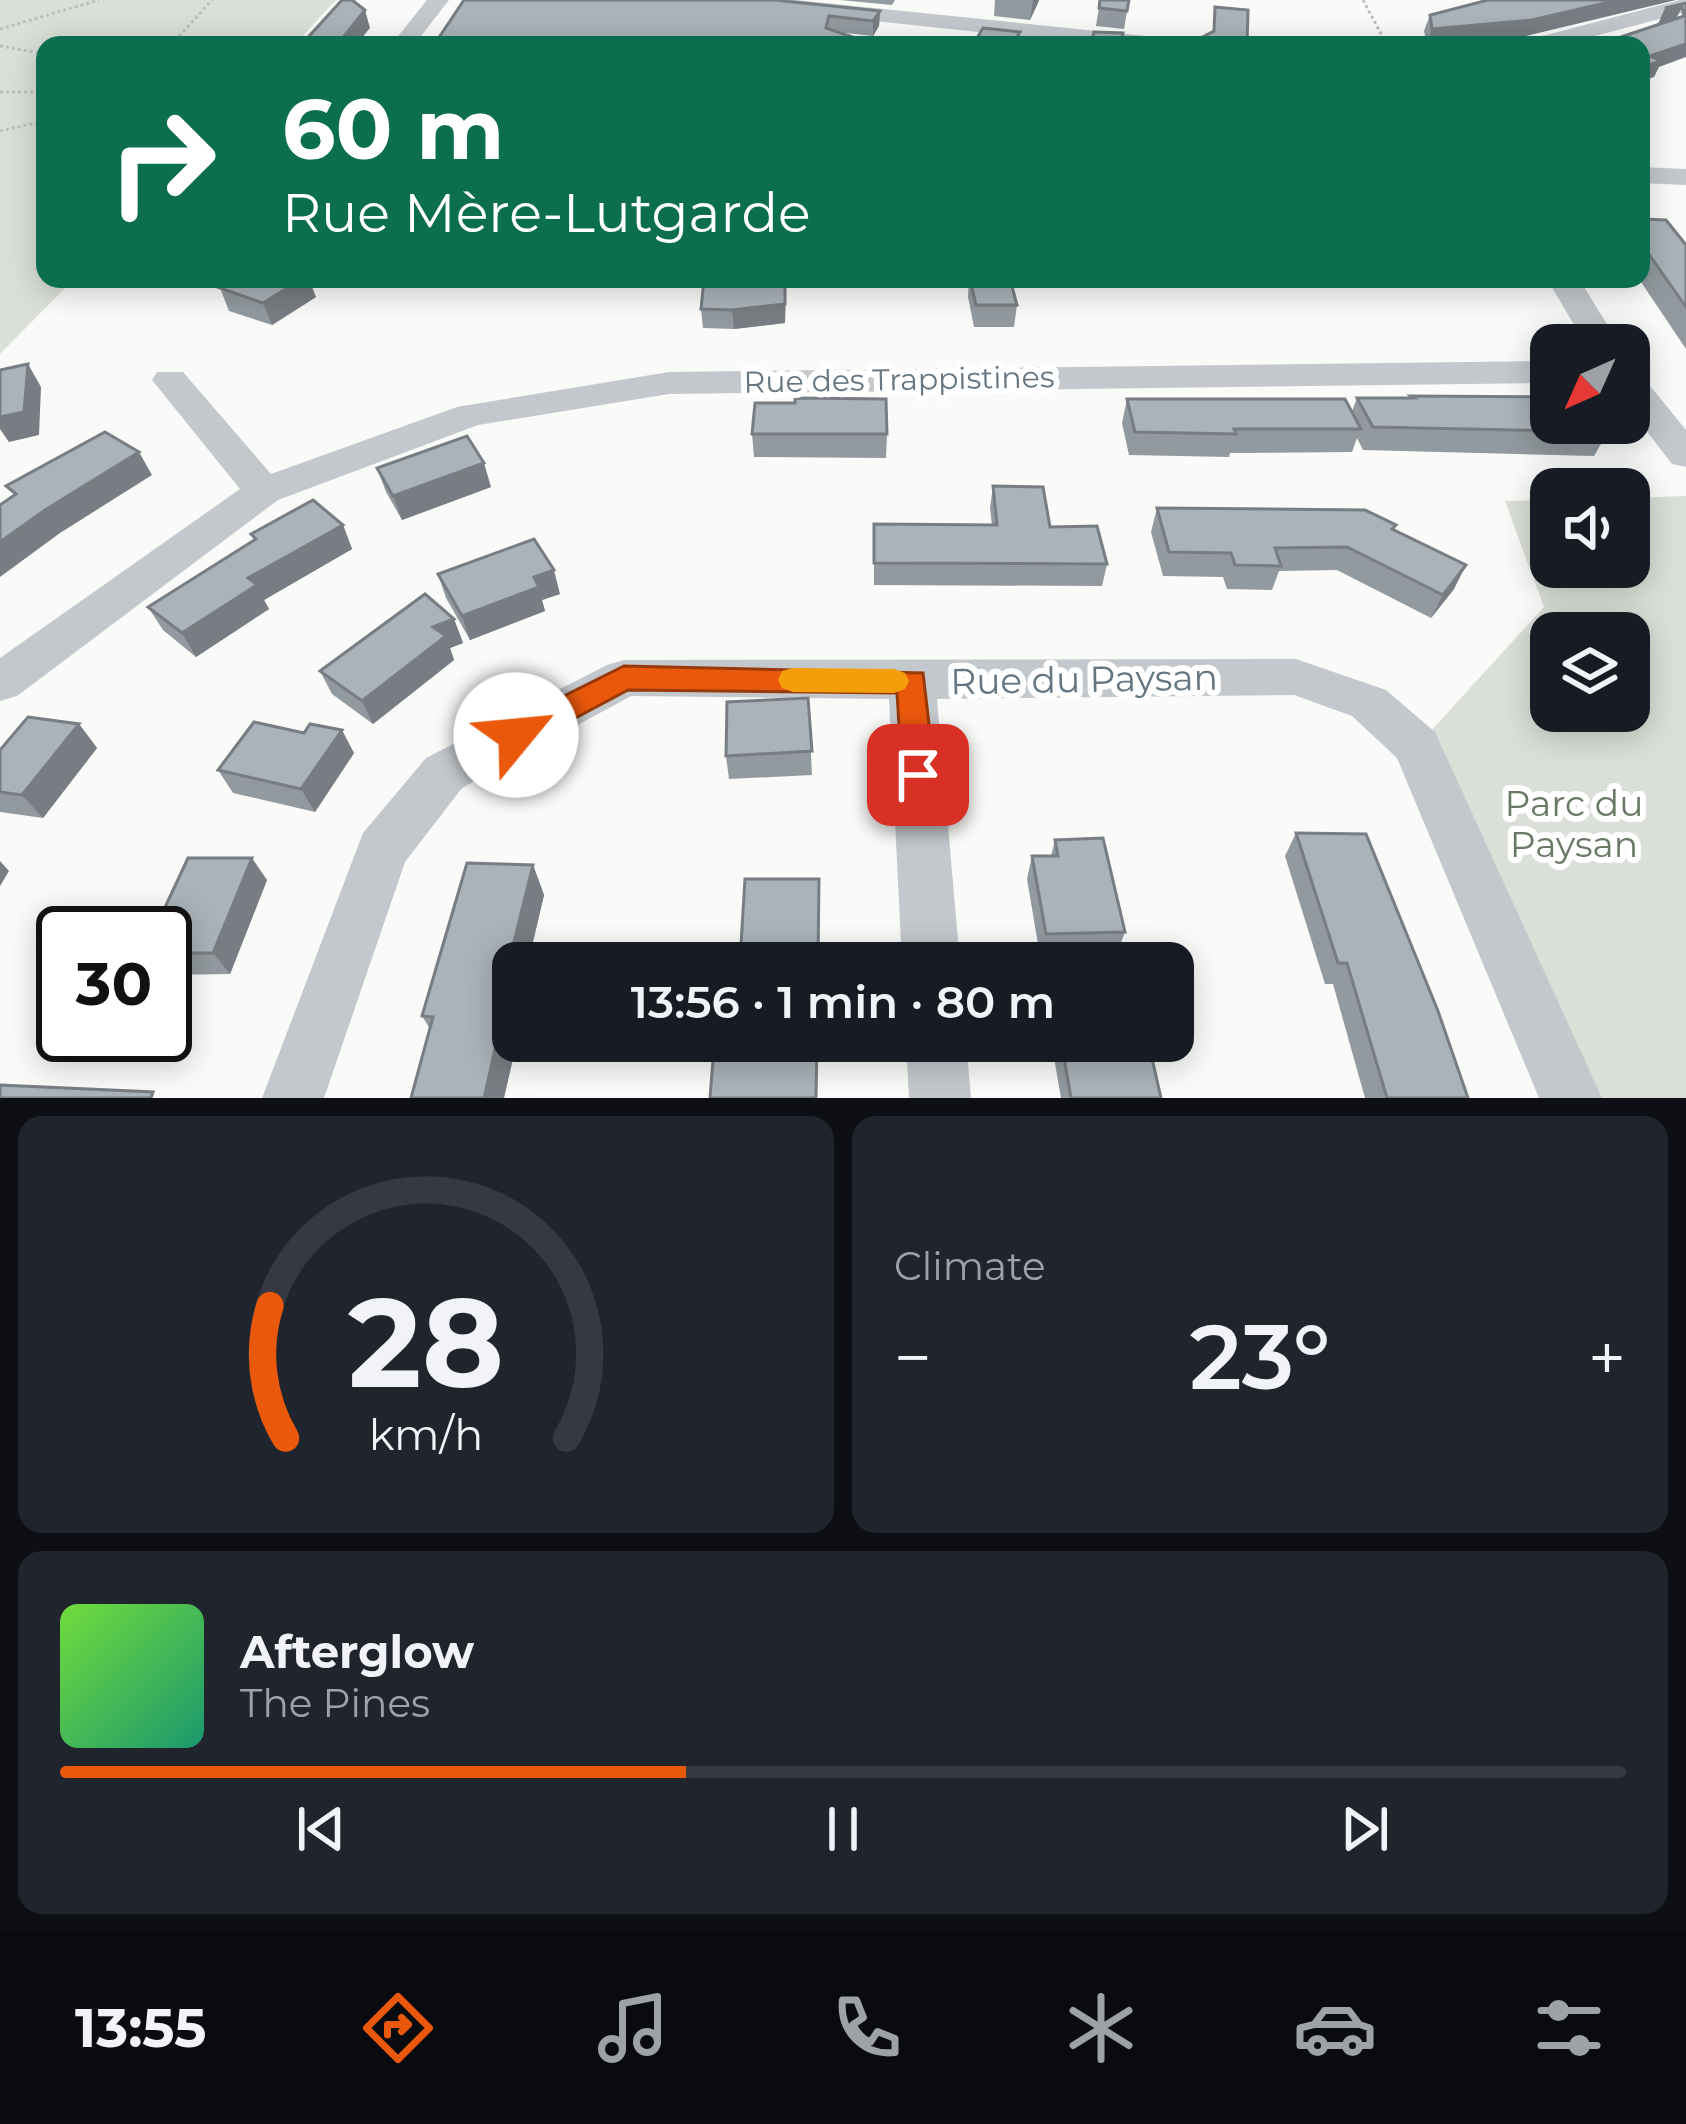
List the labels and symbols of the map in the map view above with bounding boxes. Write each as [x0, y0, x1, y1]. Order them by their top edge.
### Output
north arrow [1530, 324, 1650, 444]
street label: Rue des Trappistines [743, 358, 1055, 401]
street label: Rue du Paysan [950, 655, 1218, 703]
position arrow [453, 672, 579, 798]
pin [867, 724, 969, 826]
park label: Parc du Paysan [1505, 781, 1643, 866]
speed limit sign: 30 [36, 906, 192, 1062]

